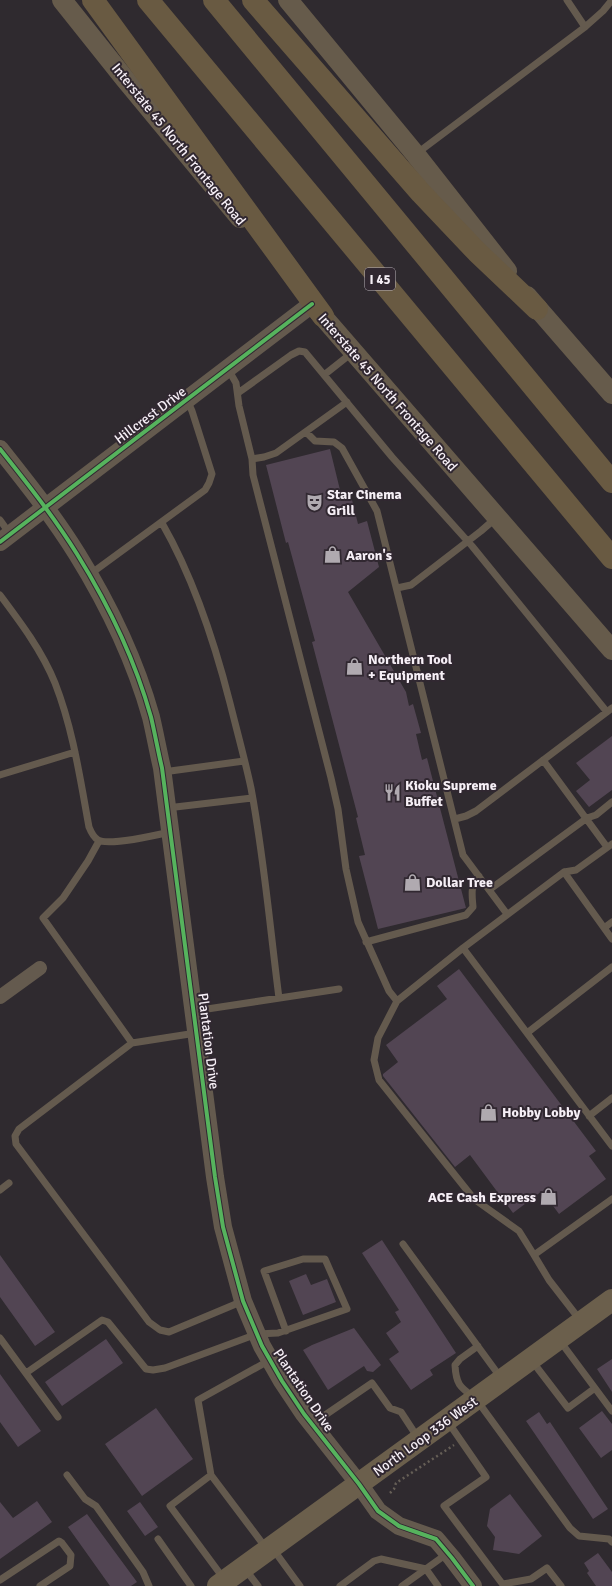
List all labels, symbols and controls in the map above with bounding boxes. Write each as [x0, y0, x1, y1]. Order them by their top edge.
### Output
street label: Interstate 45 North Frontage Road [108, 60, 249, 229]
road number: I 45 [365, 268, 395, 290]
street label: Interstate 45 North Frontage Road [314, 310, 461, 475]
street label: Hillcrest Drive [111, 383, 189, 448]
place label: Star Cinema Grill [327, 486, 402, 519]
theatre icon: Star Cinema Grill [304, 492, 324, 512]
shop icon: Aaron's [323, 545, 343, 565]
place label: Aaron's [346, 547, 392, 564]
place label: Northern Tool + Equipment [368, 651, 453, 684]
shop icon: Northern Tool + Equipment [345, 657, 365, 677]
place label: Kioku Supreme Buffet [405, 777, 497, 810]
restaurant icon: Kioku Supreme Buffet [382, 783, 402, 803]
shop icon: Dollar Tree [403, 872, 423, 892]
place label: Dollar Tree [426, 874, 493, 891]
street label: Plantation Drive [194, 992, 223, 1090]
shop icon: Hobby Lobby [479, 1102, 499, 1122]
place label: Hobby Lobby [502, 1104, 580, 1121]
shop icon: ACE Cash Express [539, 1187, 559, 1207]
place label: ACE Cash Express [428, 1189, 536, 1206]
street label: Plantation Drive [269, 1345, 338, 1435]
street label: North Loop 336 West [370, 1393, 481, 1480]

